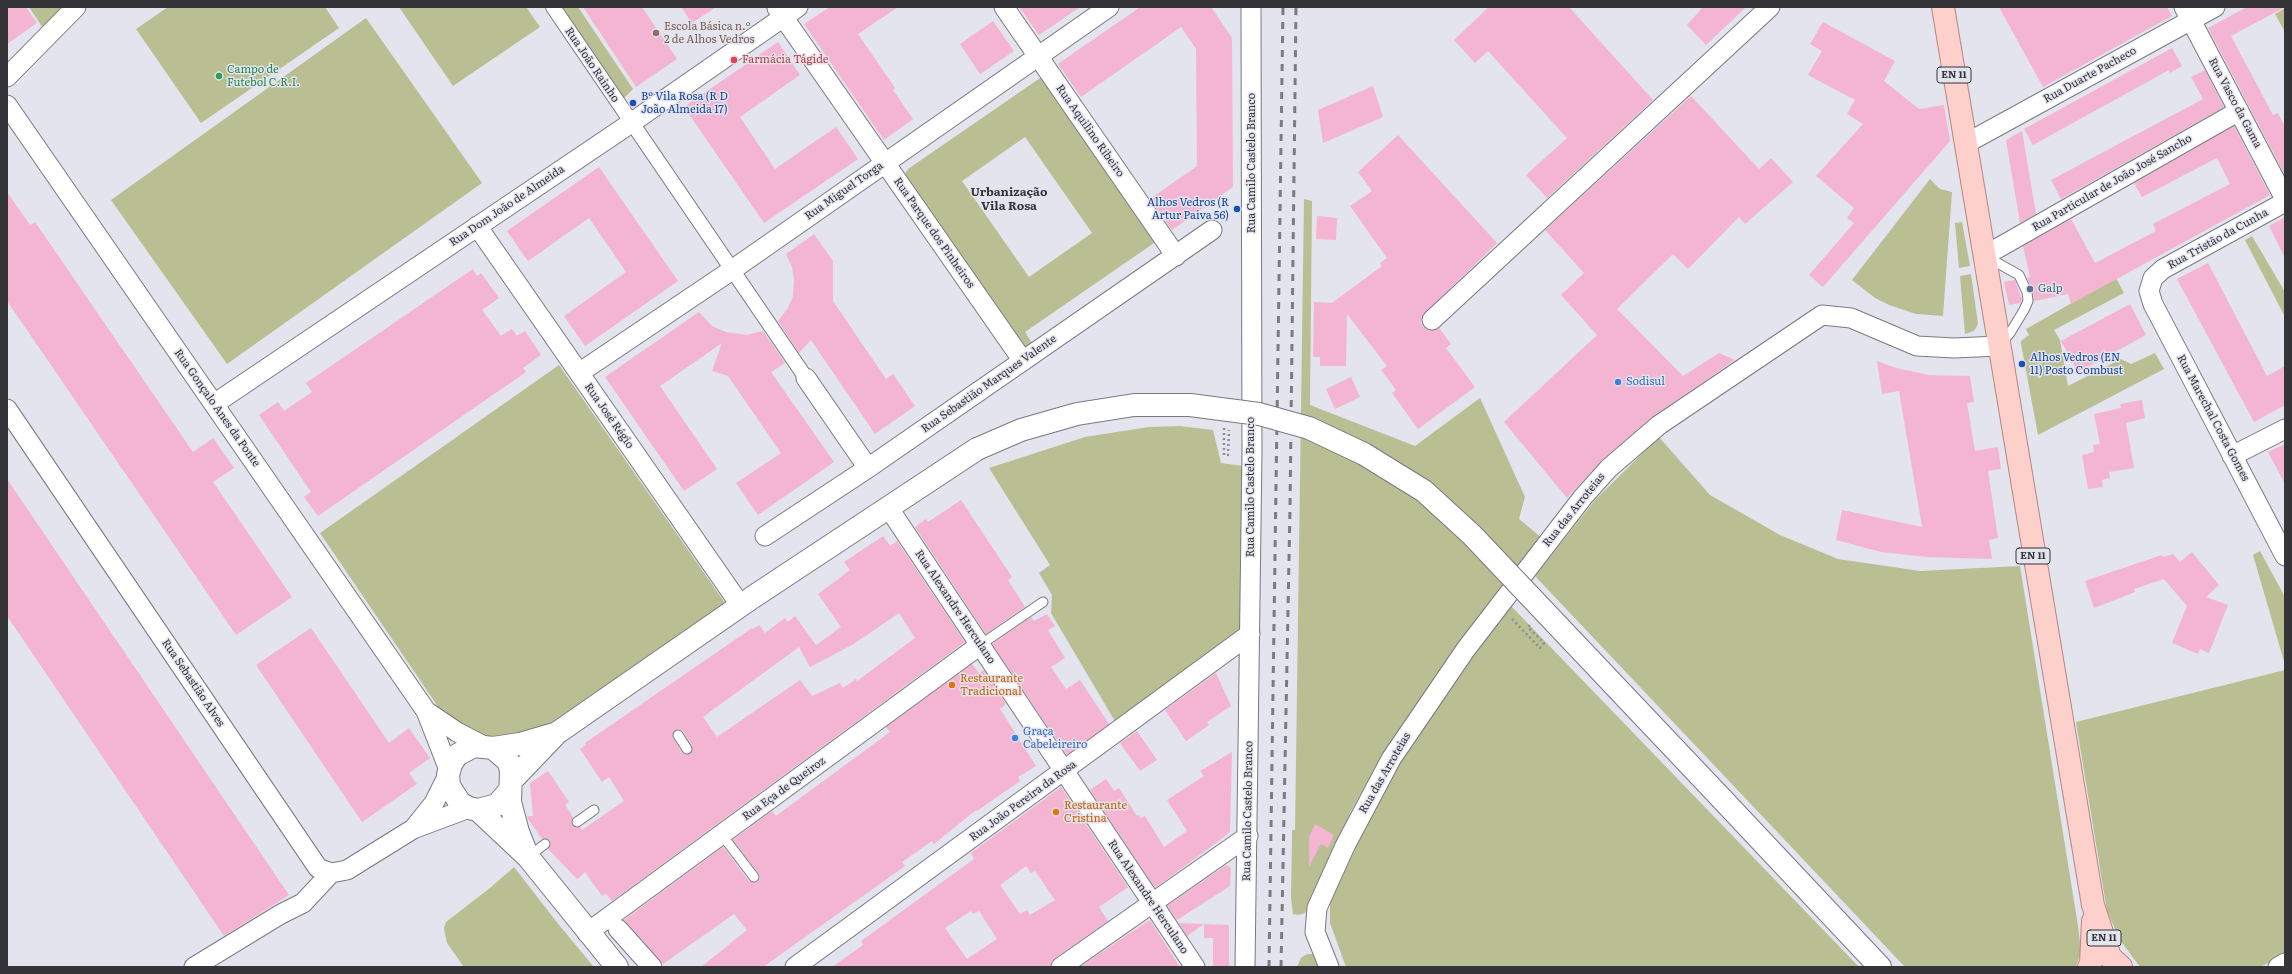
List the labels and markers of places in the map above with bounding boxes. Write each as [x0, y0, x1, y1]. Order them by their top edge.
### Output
place label: Escola Básica n.º 2 de Alhos Vedros [664, 20, 755, 46]
marker: Escola Básica n.º 2 de Alhos Vedros [651, 28, 661, 38]
place label: Farmácia Tágide [742, 53, 829, 67]
marker: Farmácia Tágide [729, 55, 739, 65]
place label: Campo de Futebol C.R.I. [227, 63, 300, 89]
marker: Campo de Futebol C.R.I. [214, 71, 224, 81]
place label: Bº Vila Rosa (R D João Almeida 17) [641, 90, 728, 116]
marker: Bº Vila Rosa (R D João Almeida 17) [628, 98, 638, 108]
place label: Alhos Vedros (R Artur Paiva 56) [1147, 196, 1229, 222]
marker: Alhos Vedros (R Artur Paiva 56) [1232, 204, 1242, 214]
place label: Galp [2038, 282, 2063, 296]
marker: Galp [2025, 284, 2035, 294]
place label: Alhos Vedros (EN 11) Posto Combust [2030, 351, 2123, 377]
marker: Alhos Vedros (EN 11) Posto Combust [2017, 359, 2027, 369]
place label: Sodisul [1626, 375, 1665, 389]
marker: Sodisul [1613, 377, 1623, 387]
place label: Restaurante Tradicional [960, 672, 1023, 698]
marker: Restaurante Tradicional [947, 680, 957, 690]
place label: Graça Cabeleireiro [1023, 725, 1087, 751]
marker: Graça Cabeleireiro [1010, 733, 1020, 743]
place label: Restaurante Cristina [1064, 799, 1127, 825]
marker: Restaurante Cristina [1051, 807, 1061, 817]

